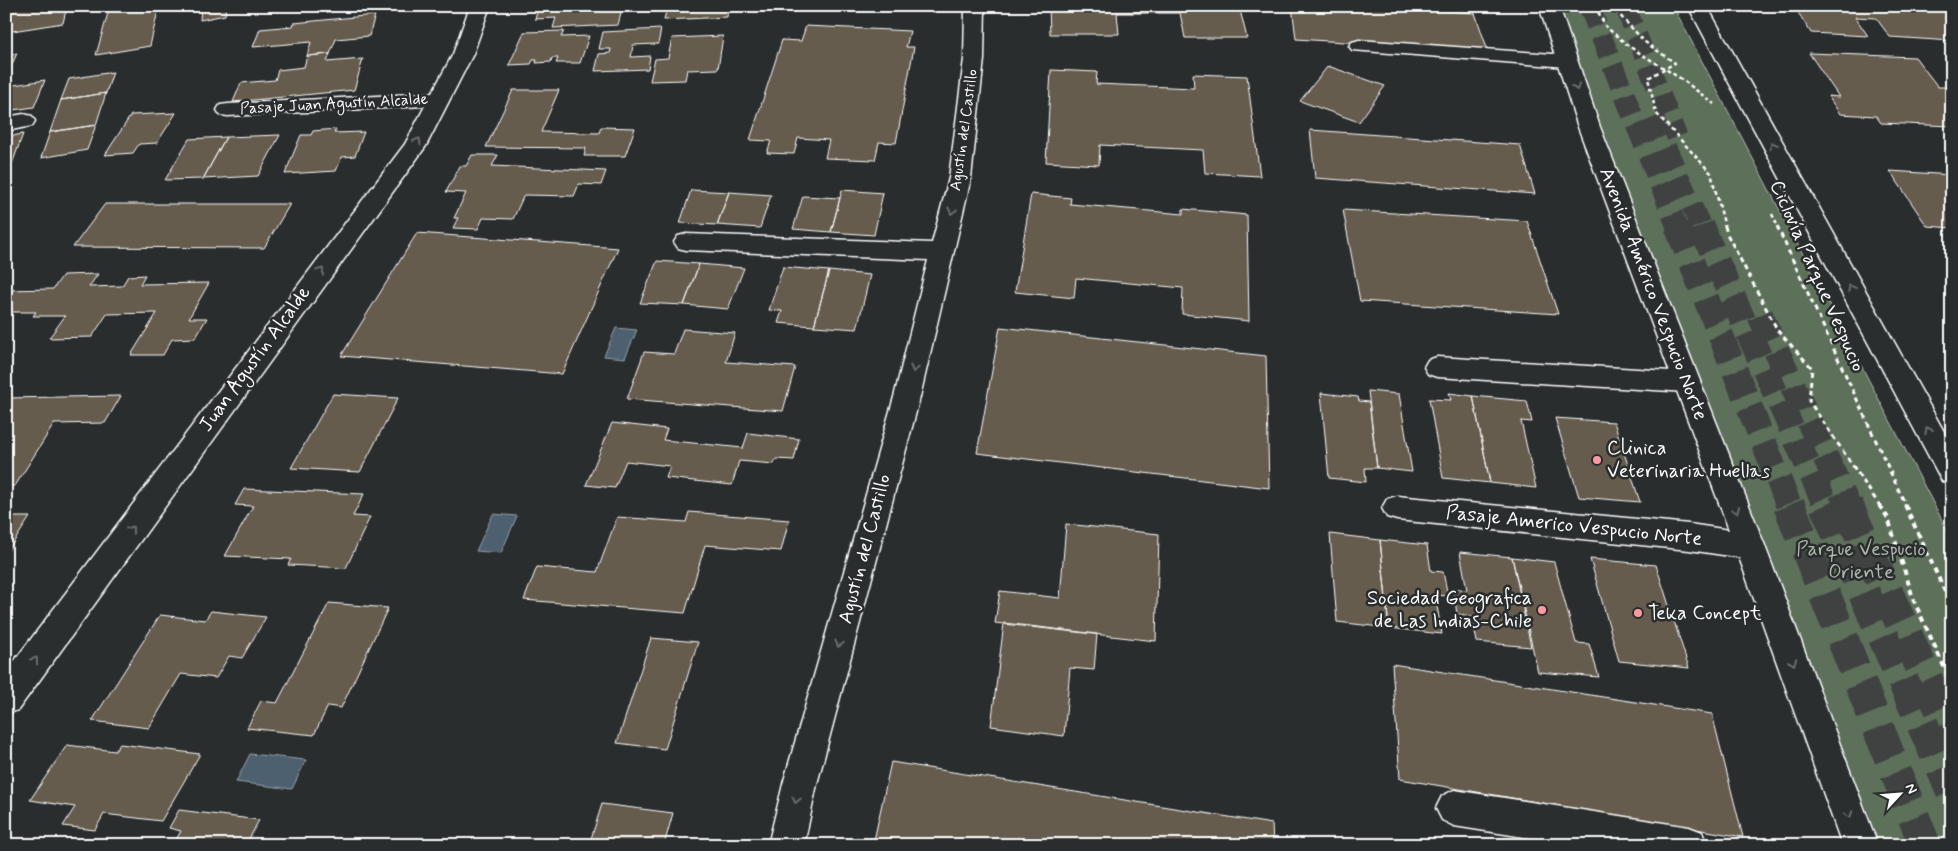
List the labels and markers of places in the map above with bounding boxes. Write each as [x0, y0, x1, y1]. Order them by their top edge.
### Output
place label: Clinica Veterinaria Huellas [1607, 435, 1770, 485]
marker: Clinica Veterinaria Huellas [1591, 454, 1603, 466]
place label: Sociedad Geografica de Las Indias-Chile [1367, 585, 1532, 635]
place label: Teka Concept [1648, 600, 1762, 627]
marker: Sociedad Geografica de Las Indias-Chile [1536, 604, 1548, 616]
marker: Teka Concept [1632, 607, 1644, 619]

